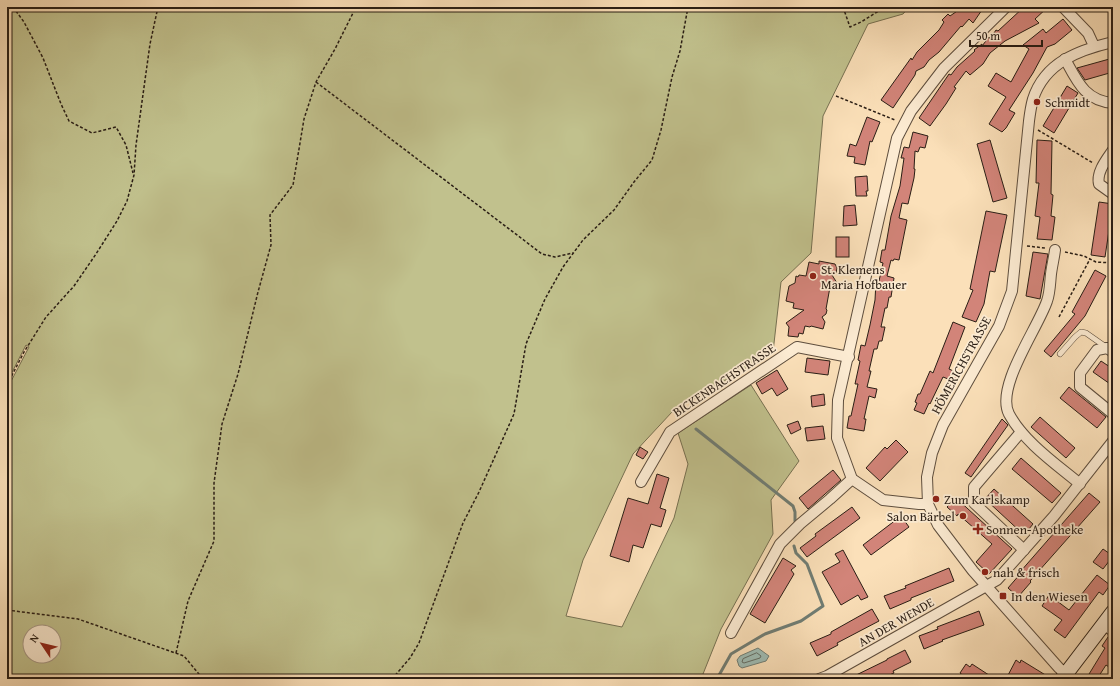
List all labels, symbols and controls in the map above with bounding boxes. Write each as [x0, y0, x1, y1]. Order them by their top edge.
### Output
scale bar [970, 22, 1042, 48]
text: 50 m [976, 27, 1000, 44]
place label: Schmidt [1045, 93, 1090, 112]
marker: Schmidt [1032, 97, 1042, 107]
place label: St. Klemens Maria Hofbauer [821, 260, 907, 294]
marker: St. Klemens Maria Hofbauer [808, 271, 818, 281]
street label: HÖMERICHSTRASSE [926, 312, 996, 417]
street label: BICKENBACHSTRASSE [669, 338, 779, 421]
place label: Zum Karlskamp [944, 490, 1030, 509]
marker: Zum Karlskamp [931, 494, 941, 504]
place label: Salon Bärbel [887, 507, 955, 526]
marker: Salon Bärbel [958, 511, 968, 521]
place label: Sonnen-Apotheke [986, 520, 1083, 539]
marker: Sonnen-Apotheke [973, 524, 983, 534]
place label: nah & frisch [993, 563, 1060, 582]
marker: nah & frisch [980, 567, 990, 577]
place label: In den Wiesen [1011, 587, 1088, 606]
marker: In den Wiesen [998, 591, 1008, 601]
street label: AN DER WENDE [855, 592, 938, 651]
north arrow [22, 624, 62, 664]
text: N [25, 630, 43, 646]

